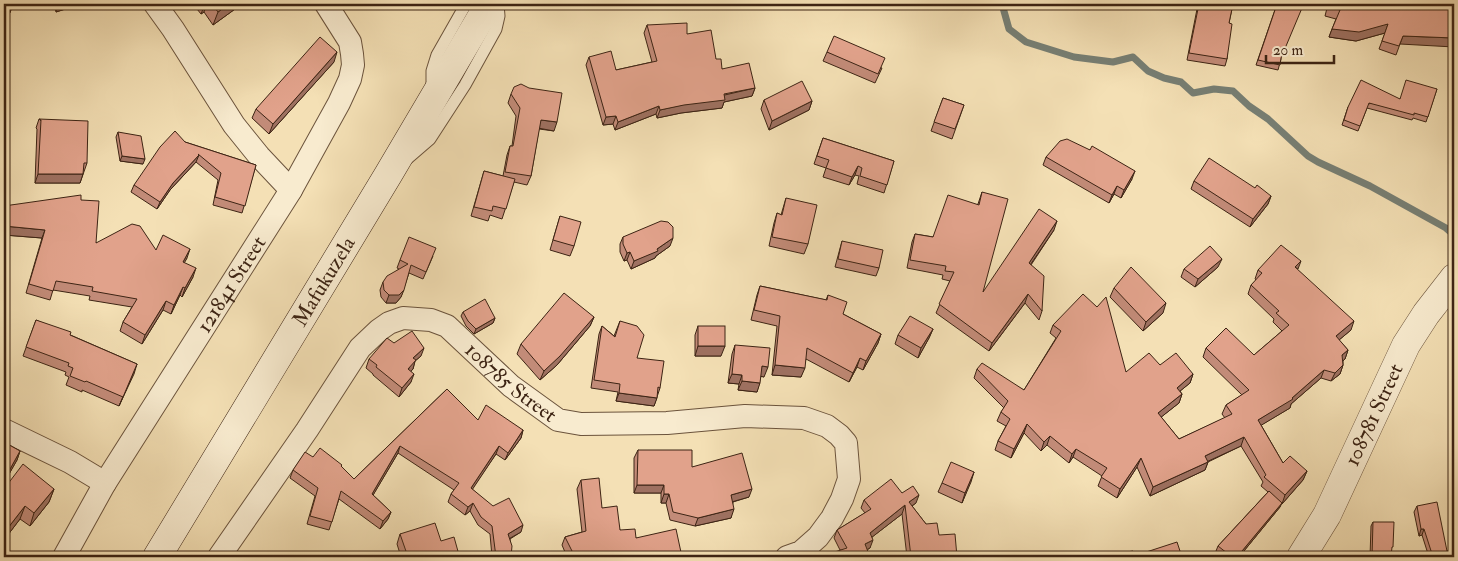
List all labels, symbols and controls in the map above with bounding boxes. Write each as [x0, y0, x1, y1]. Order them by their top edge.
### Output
scale bar [1266, 32, 1333, 64]
text: 20 m [1273, 41, 1303, 60]
street label: 121841 Street [190, 231, 272, 338]
street label: Mafukuzela [286, 231, 361, 331]
street label: 108785 Street [459, 336, 563, 428]
street label: 108781 Street [1338, 359, 1409, 470]

